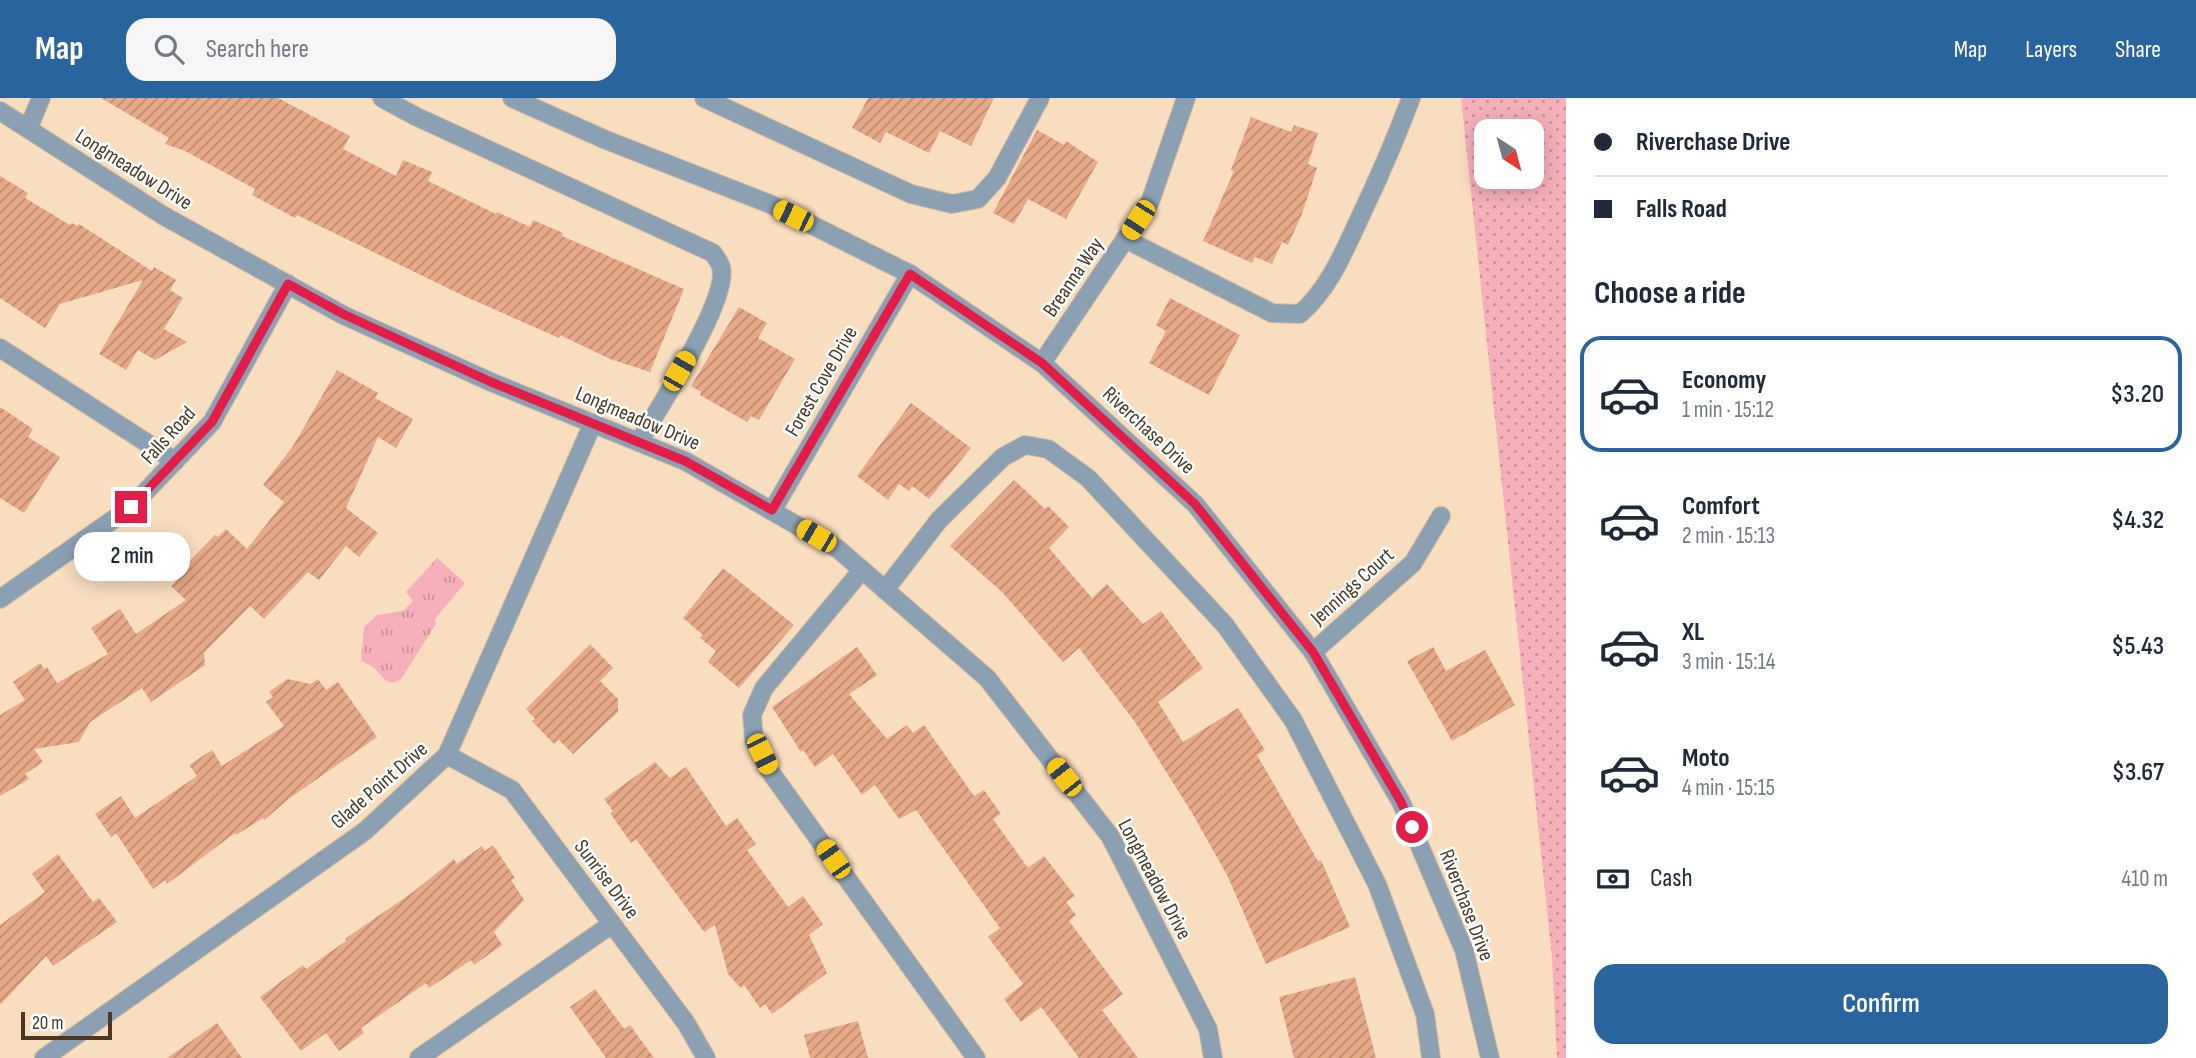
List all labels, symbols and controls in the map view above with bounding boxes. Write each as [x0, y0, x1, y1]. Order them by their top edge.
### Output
search box [126, 18, 616, 81]
text: Map [35, 29, 84, 69]
icon: search [150, 30, 188, 68]
text: Search here [206, 34, 309, 65]
text: Map [1954, 35, 1987, 64]
text: Layers [2025, 35, 2077, 64]
text: Share [2115, 35, 2161, 64]
north arrow [1474, 119, 1544, 189]
map controls [1474, 119, 1544, 189]
street label: Longmeadow Drive [71, 124, 197, 215]
text: Riverchase Drive [1636, 127, 1790, 158]
text: Falls Road [1636, 194, 1727, 225]
car [770, 197, 817, 235]
car [1118, 197, 1159, 243]
street label: Breanna Way [1038, 233, 1109, 322]
text: Choose a ride [1594, 274, 1746, 313]
street label: Forest Cove Drive [780, 322, 863, 441]
car [660, 348, 699, 394]
icon: car [1598, 363, 1661, 426]
text: Economy [1682, 365, 1766, 396]
text: $3.20 [2110, 379, 2164, 410]
street label: Longmeadow Drive [572, 381, 704, 456]
street label: Riverchase Drive [1097, 381, 1200, 479]
text: 1 min · 15:12 [1682, 396, 1774, 424]
street label: Falls Road [136, 401, 201, 469]
icon: car [1598, 489, 1661, 552]
route end [115, 491, 147, 523]
text: Comfort [1682, 491, 1760, 522]
text: $4.32 [2111, 505, 2164, 536]
car [793, 516, 840, 556]
text: 2 min · 15:13 [1682, 522, 1775, 550]
callout: 2 min [73, 532, 189, 580]
text: 2 min [110, 542, 154, 570]
street label: Jennings Court [1305, 543, 1399, 631]
icon: car [1598, 615, 1661, 678]
text: XL [1682, 617, 1704, 648]
text: $5.43 [2111, 631, 2164, 662]
text: 3 min · 15:14 [1682, 648, 1775, 676]
car [744, 731, 781, 777]
street label: Glade Point Drive [326, 737, 433, 834]
icon: car [1598, 741, 1661, 804]
text: Moto [1682, 743, 1730, 774]
car [1043, 754, 1086, 800]
text: $3.67 [2112, 757, 2164, 788]
text: 4 min · 15:15 [1682, 774, 1775, 802]
route start [1396, 811, 1428, 843]
street label: Longmeadow Drive [1112, 815, 1197, 944]
street label: Sunrise Drive [569, 835, 644, 924]
car [813, 836, 854, 882]
street label: Riverchase Drive [1434, 846, 1499, 964]
icon: cash [1594, 860, 1632, 898]
text: Cash [1650, 863, 1693, 894]
text: 410 m [2122, 865, 2168, 893]
button: Confirm [1594, 964, 2168, 1044]
scale bar [21, 1009, 112, 1041]
text: 20 m [32, 1012, 64, 1035]

